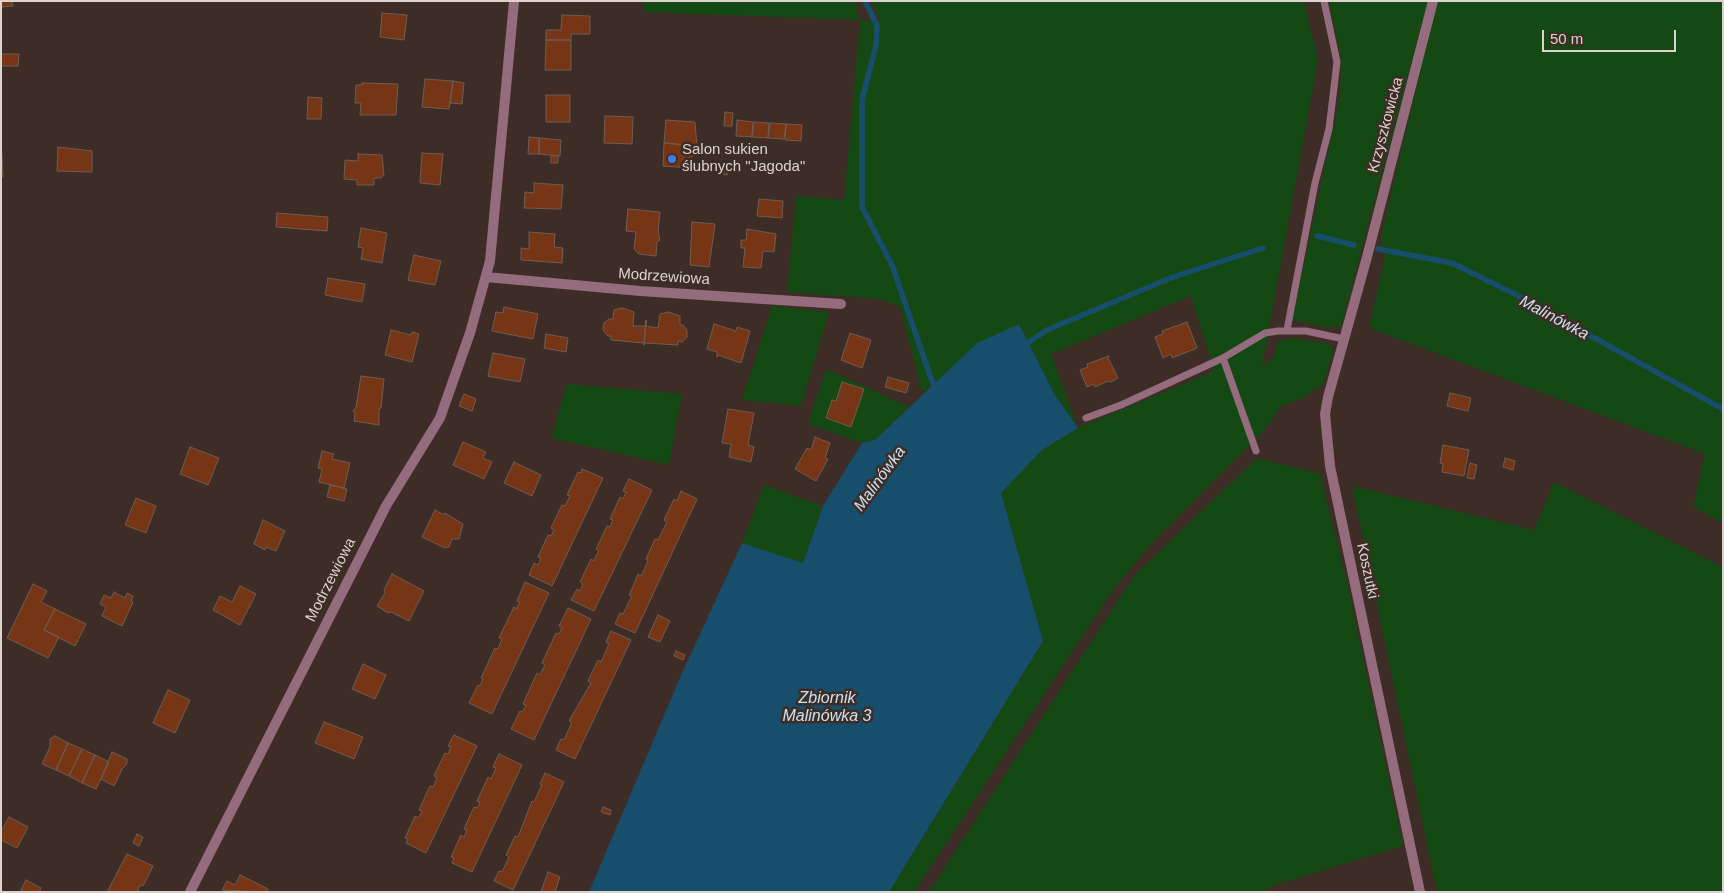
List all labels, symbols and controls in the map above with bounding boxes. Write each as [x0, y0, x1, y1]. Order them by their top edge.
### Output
scale bar [1544, 20, 1678, 52]
text: 50 m [1550, 30, 1583, 47]
street label: Krzyszkowicka [1365, 75, 1407, 175]
place label: Salon sukien ślubnych "Jagoda" [682, 141, 805, 176]
marker: Salon sukien ślubnych "Jagoda" [666, 153, 678, 165]
street label: Modrzewiowa [618, 265, 710, 289]
water label: Malinówka [1516, 292, 1592, 344]
water label: Malinówka [850, 443, 910, 515]
street label: Modrzewiowa [302, 535, 360, 625]
street label: Koszutki [1352, 541, 1382, 601]
water label: Zbiornik Malinówka 3 [783, 689, 871, 727]

